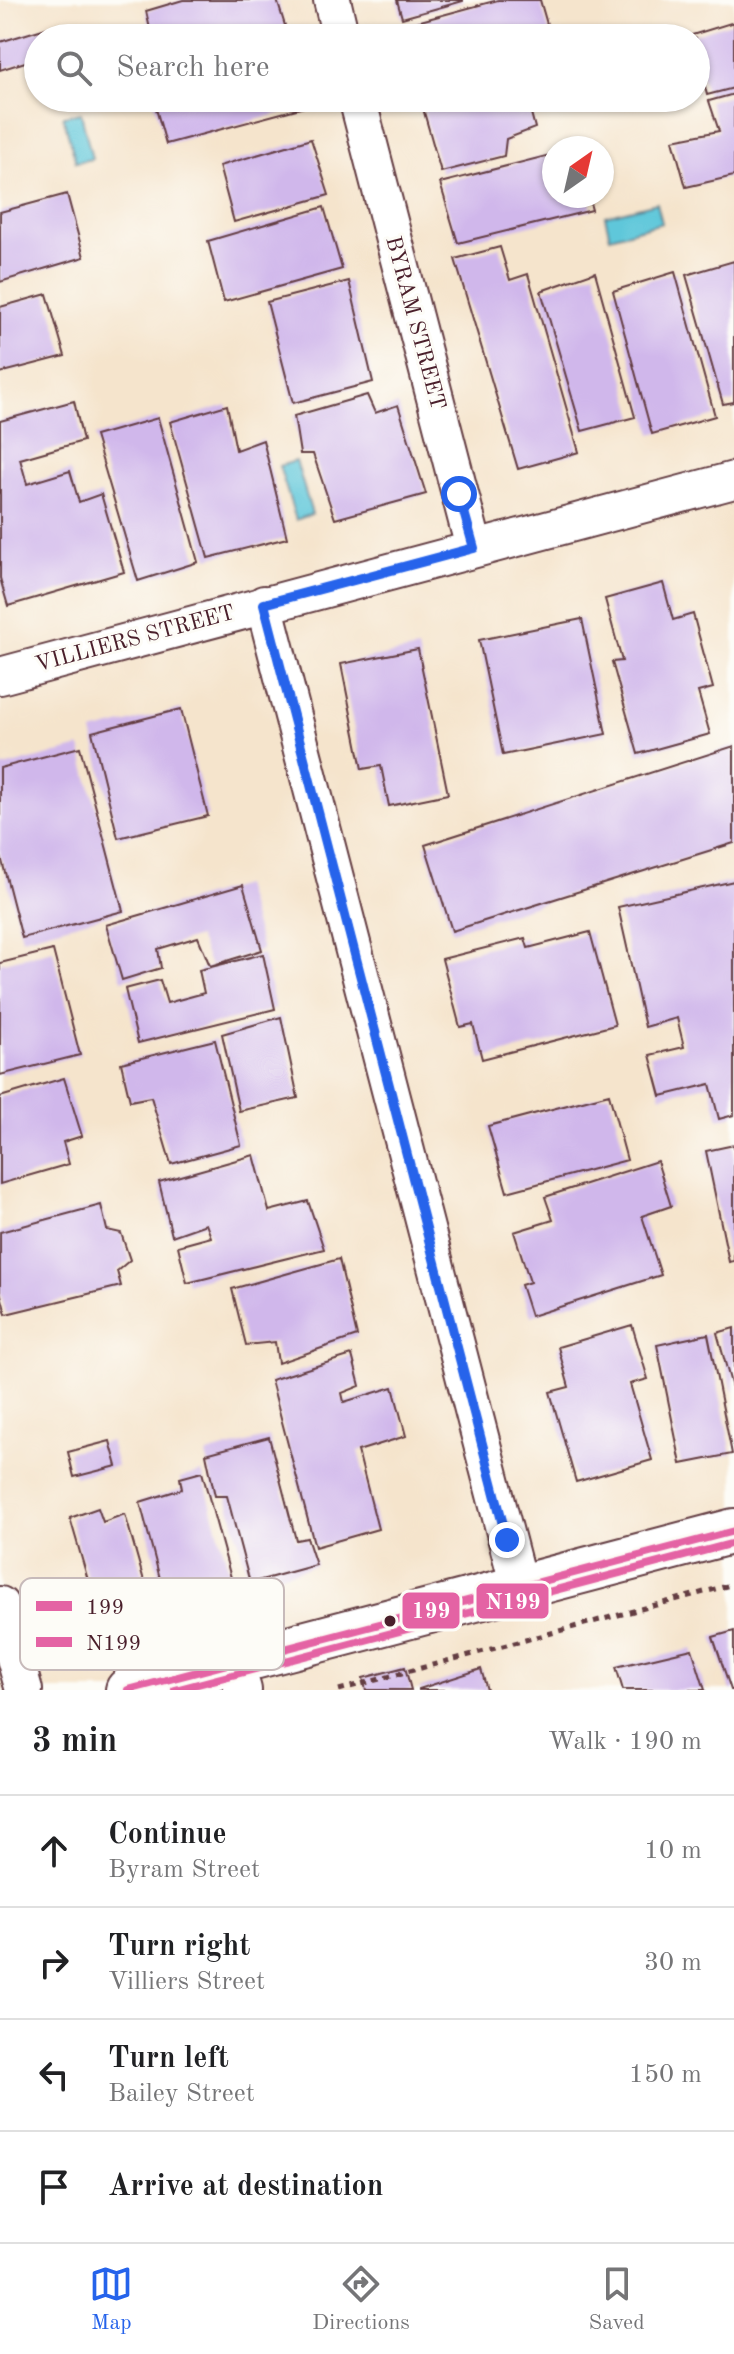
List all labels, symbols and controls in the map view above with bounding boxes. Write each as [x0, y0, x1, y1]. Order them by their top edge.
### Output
search box [24, 24, 710, 112]
icon: search [52, 46, 96, 90]
text: Search here [116, 53, 270, 83]
north arrow [542, 136, 614, 208]
street label: BYRAM STREET [381, 234, 449, 412]
route start [441, 476, 477, 512]
street label: VILLIERS STREET [33, 602, 237, 676]
route end [489, 1522, 525, 1558]
legend [20, 1578, 284, 1670]
line badge: N199 [475, 1582, 550, 1620]
line badge: 199 [401, 1591, 461, 1630]
text: N199 [485, 1592, 541, 1614]
text: 199 [86, 1597, 124, 1619]
text: 199 [412, 1601, 450, 1623]
unlabelled marker [382, 1613, 398, 1629]
text: N199 [86, 1633, 141, 1655]
text: 3 min [32, 1725, 117, 1759]
text: Walk · 190 m [548, 1729, 702, 1755]
text: Continue [108, 1820, 227, 1850]
icon: ahead [32, 1829, 76, 1873]
text: 10 m [644, 1838, 702, 1864]
text: Byram Street [108, 1857, 260, 1883]
text: Turn right [108, 1932, 250, 1962]
icon: right [32, 1941, 76, 1985]
text: 30 m [644, 1950, 702, 1976]
text: Villiers Street [108, 1969, 265, 1995]
text: Turn left [108, 2044, 229, 2074]
icon: left [32, 2053, 76, 2097]
text: 150 m [629, 2062, 702, 2088]
text: Bailey Street [108, 2081, 255, 2107]
icon: arrive [32, 2165, 76, 2209]
text: Arrive at destination [108, 2172, 383, 2202]
tab: Map [89, 2262, 133, 2337]
tab: Directions [312, 2262, 410, 2337]
tab: Saved [589, 2262, 645, 2337]

